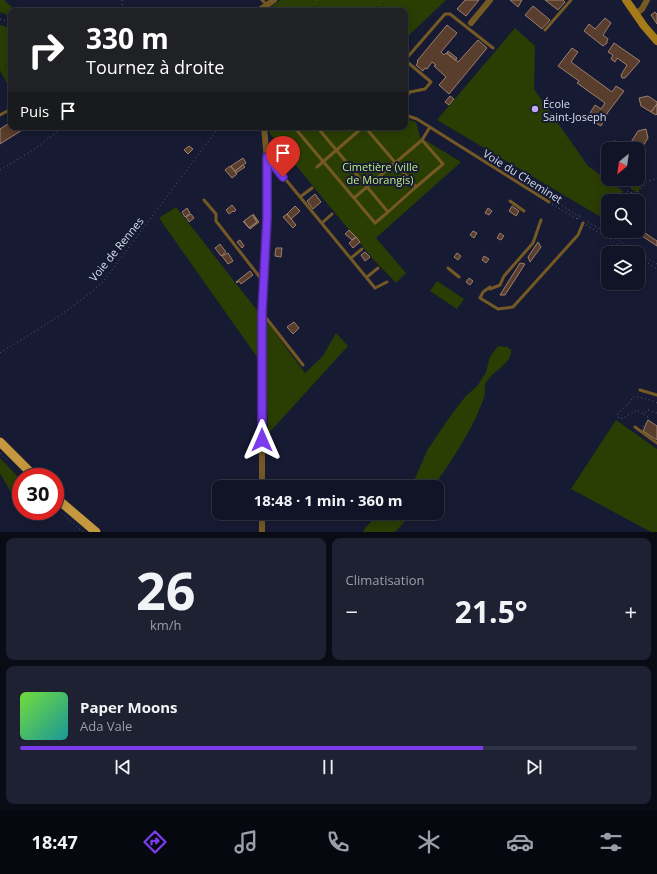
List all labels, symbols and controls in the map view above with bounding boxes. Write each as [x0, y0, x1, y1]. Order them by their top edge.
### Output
text: 330 m [86, 19, 169, 57]
icon: right [20, 24, 72, 76]
text: Tournez à droite [86, 55, 224, 79]
place label: École Saint-Joseph [543, 96, 607, 124]
icon: arrive [57, 100, 79, 122]
text: Puis [20, 101, 49, 121]
marker: École Saint-Joseph [530, 104, 540, 114]
pin [266, 136, 300, 177]
icon: arrive [272, 142, 294, 164]
north arrow [601, 142, 645, 186]
map controls [601, 142, 645, 290]
street label: Voie du Cheminet [480, 146, 566, 207]
park label: Cimetière (ville de Morangis) [342, 159, 418, 187]
button: search [601, 194, 645, 238]
street label: Voie de Rennes [85, 214, 147, 284]
button: layers [601, 246, 645, 290]
position arrow [241, 419, 283, 461]
speed limit sign: 30 [12, 468, 64, 520]
text: 18:48 · 1 min · 360 m [254, 490, 402, 510]
text: 26 [136, 554, 195, 625]
text: Climatisation [346, 571, 425, 589]
text: 21.5° [455, 591, 528, 632]
text: − [346, 596, 358, 626]
text: + [624, 596, 637, 626]
text: km/h [150, 616, 182, 634]
text: Paper Moons [80, 697, 178, 717]
text: Ada Vale [80, 717, 132, 735]
icon: previous [112, 756, 134, 778]
icon: pause [317, 756, 339, 778]
icon: next [523, 756, 545, 778]
icon: directions [141, 828, 169, 856]
icon: music [232, 828, 260, 856]
icon: phone [324, 828, 352, 856]
icon: climate [415, 828, 443, 856]
icon: car [506, 828, 534, 856]
icon: filters [597, 828, 625, 856]
text: 18:47 [32, 830, 78, 854]

